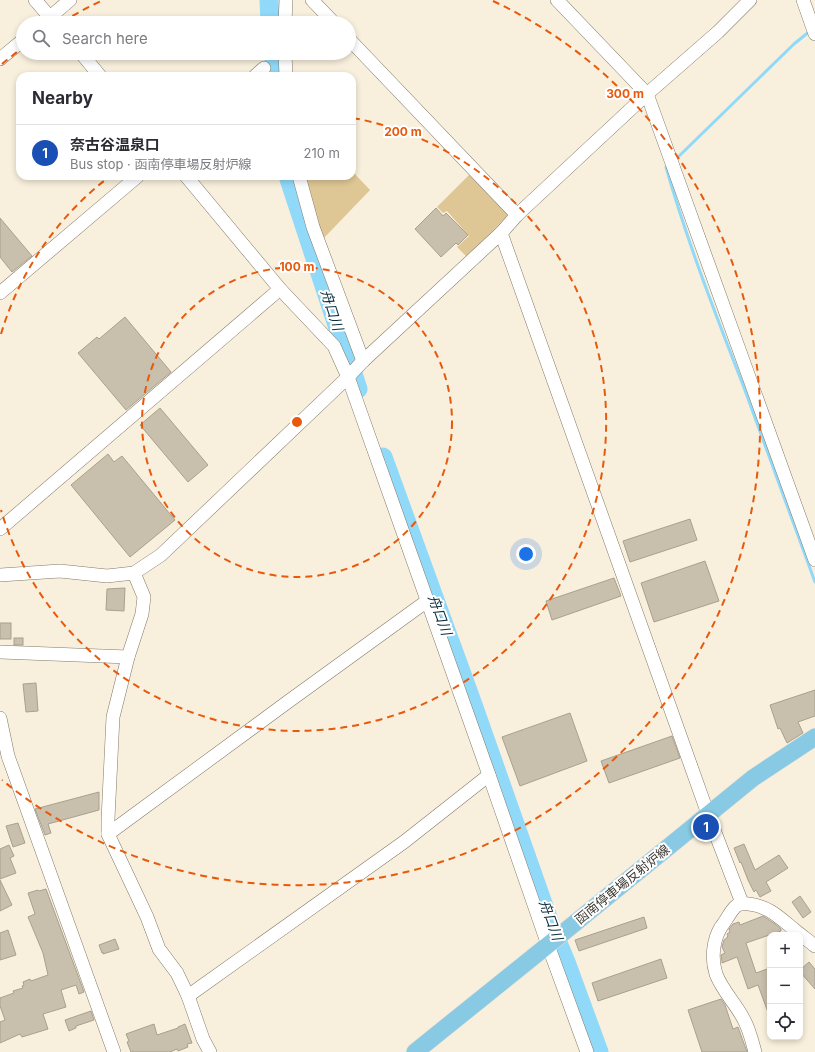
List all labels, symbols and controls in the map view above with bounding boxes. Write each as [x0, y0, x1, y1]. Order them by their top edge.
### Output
search box [16, 16, 356, 60]
icon: search [30, 27, 52, 49]
text: Search here [62, 29, 148, 48]
text: 300 m [606, 86, 644, 101]
text: Nearby [32, 88, 93, 108]
text: 200 m [384, 124, 422, 139]
text: 奈古谷温泉口 [70, 135, 160, 154]
text: 1 [42, 145, 48, 161]
text: 210 m [304, 145, 340, 161]
text: Bus stop · 函南停車場反射炉線 [70, 156, 252, 172]
text: 100 m [279, 259, 315, 274]
water label: 舟口川 [318, 287, 348, 334]
centre of rings [290, 415, 304, 429]
your location [516, 544, 536, 564]
water label: 舟口川 [425, 592, 456, 639]
pin: 1 [693, 812, 719, 842]
street label: 函南停車場反射炉線 [571, 841, 673, 927]
water label: 舟口川 [536, 897, 567, 944]
map controls [767, 932, 803, 1040]
button: + [767, 932, 803, 968]
button: − [767, 968, 803, 1004]
button: locate [767, 1004, 803, 1040]

